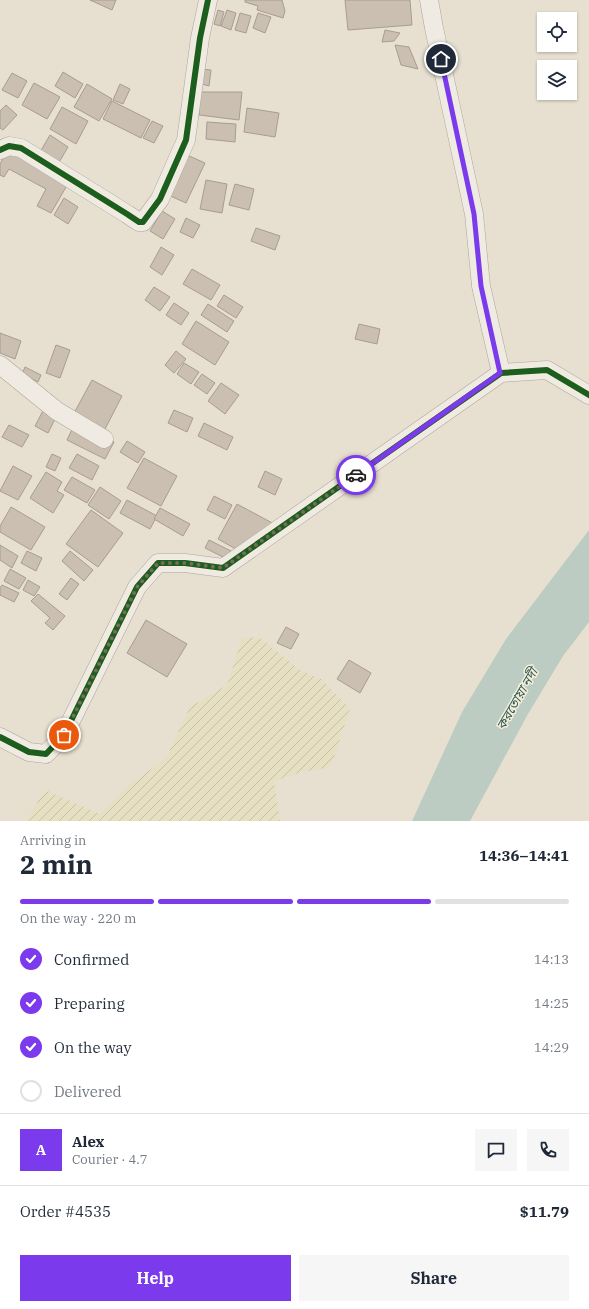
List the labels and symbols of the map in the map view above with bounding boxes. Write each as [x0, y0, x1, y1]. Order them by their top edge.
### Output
pin [424, 42, 458, 76]
courier [336, 455, 376, 495]
water label: করতোয়া নদী [493, 663, 543, 733]
pin [47, 718, 81, 752]

